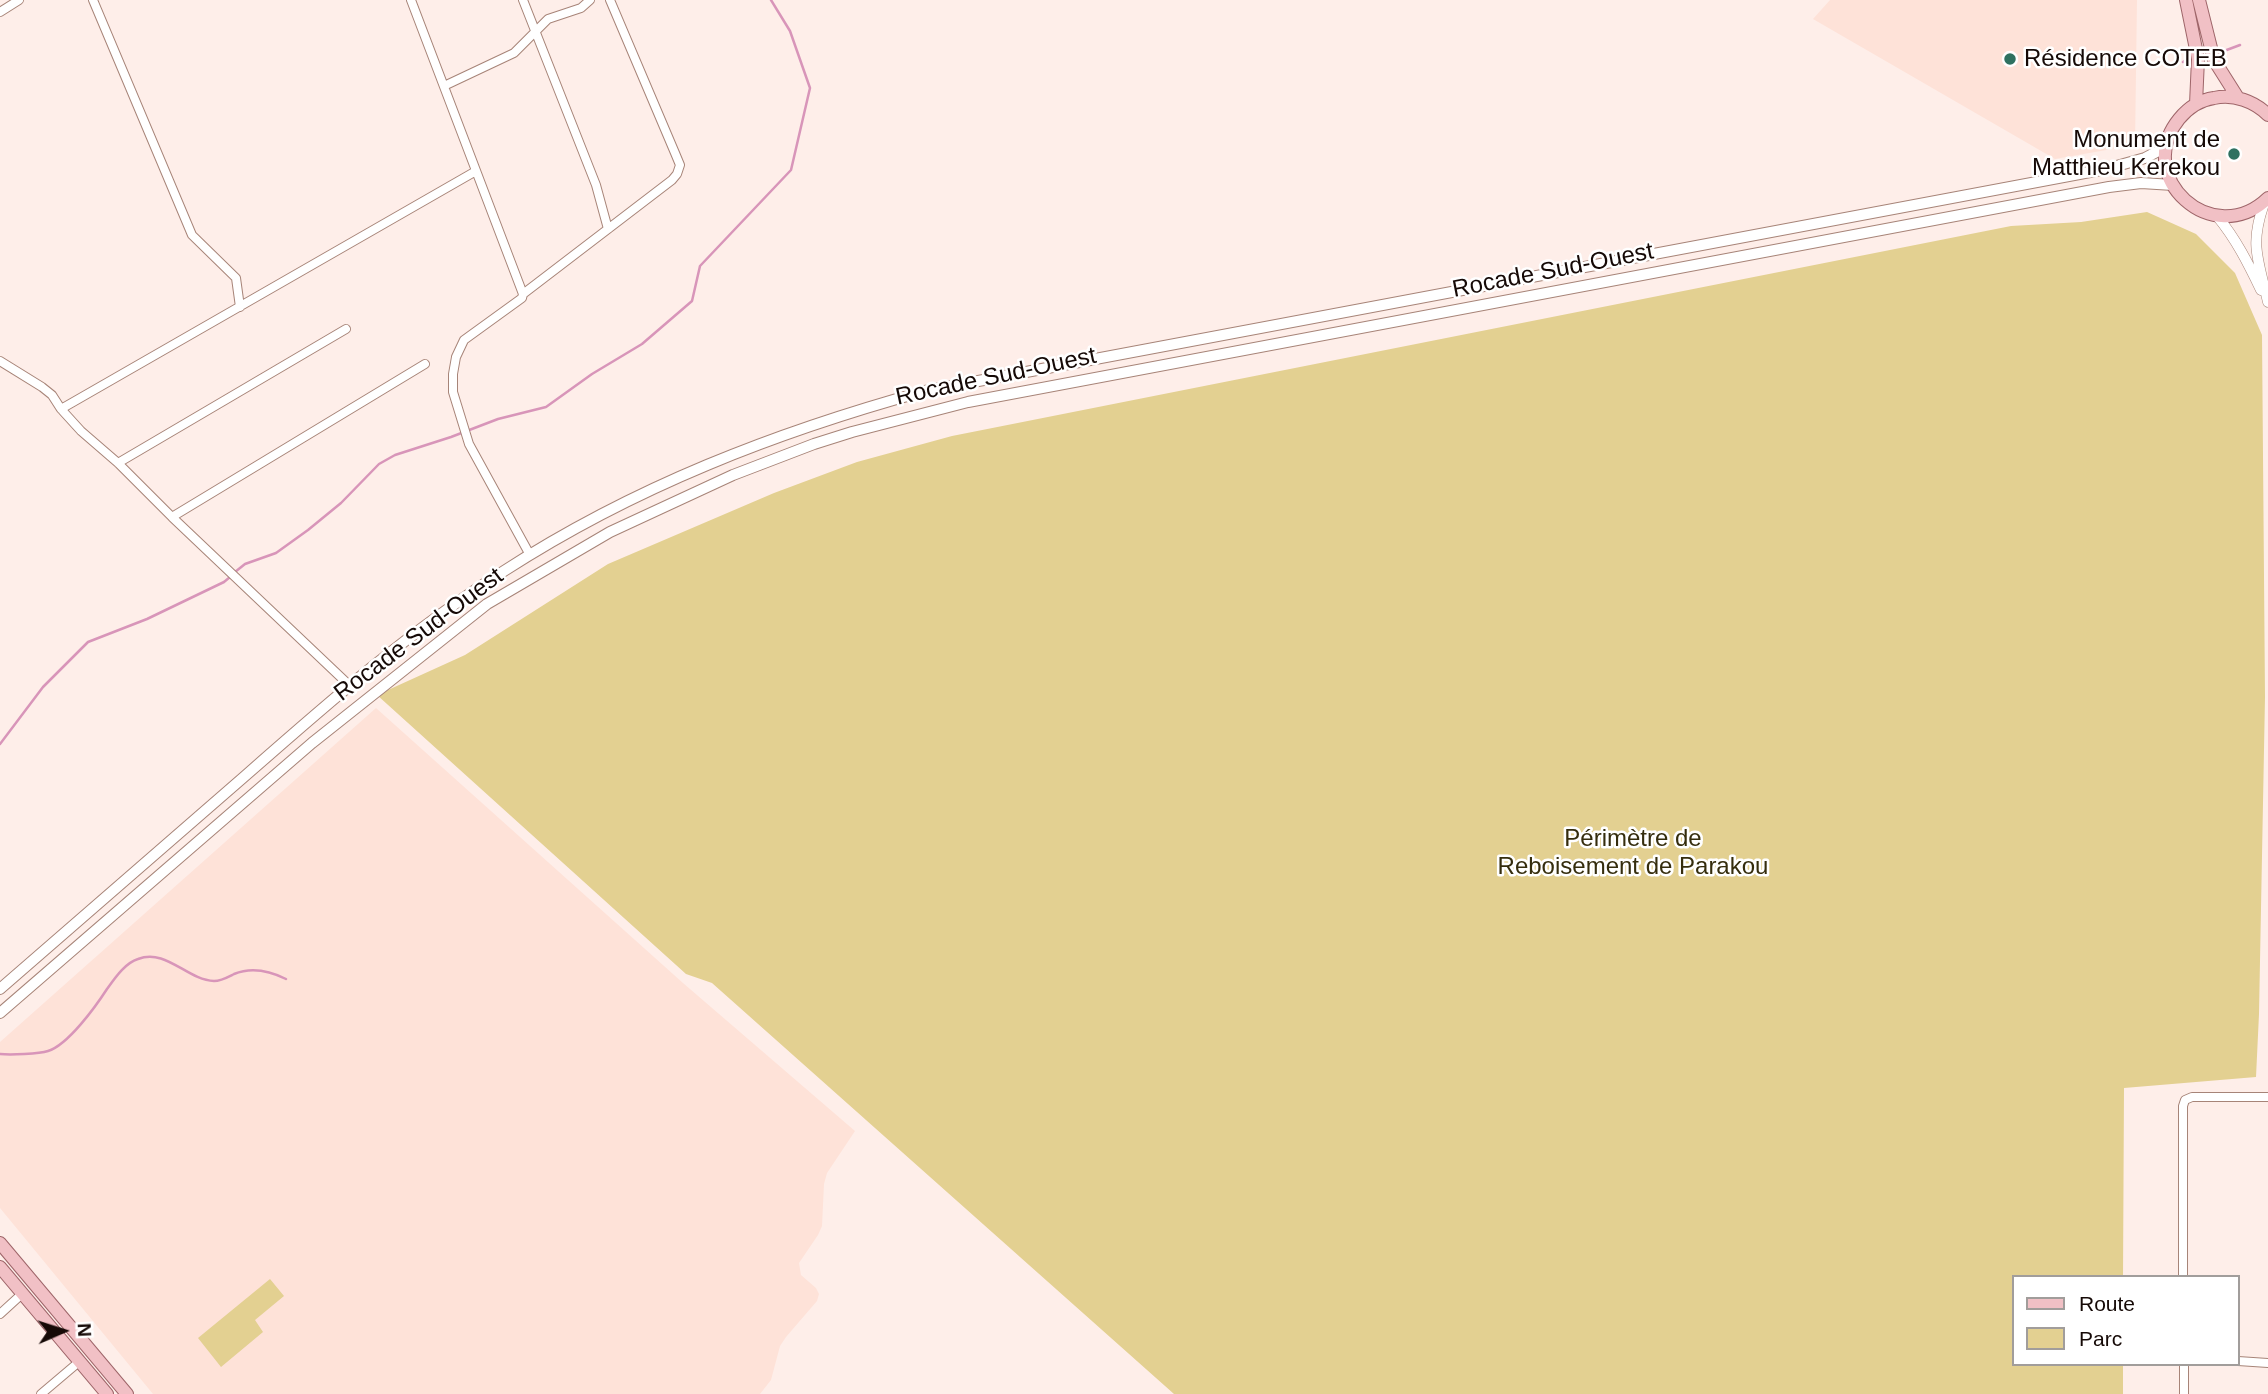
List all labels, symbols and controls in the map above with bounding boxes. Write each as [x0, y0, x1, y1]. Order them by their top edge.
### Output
place label: Résidence COTEB [2024, 45, 2227, 73]
marker: Résidence COTEB [2002, 51, 2018, 67]
place label: Monument de Matthieu Kerekou [2032, 126, 2220, 182]
marker: Monument de Matthieu Kerekou [2226, 146, 2242, 162]
street label: Rocade Sud-Ouest [1450, 237, 1656, 305]
street label: Rocade Sud-Ouest [893, 342, 1099, 412]
street label: Rocade Sud-Ouest [329, 562, 509, 708]
park label: Périmètre de Reboisement de Parakou [1498, 825, 1768, 881]
legend [2012, 1275, 2240, 1366]
text: Route [2079, 1292, 2135, 1315]
north arrow [28, 1296, 98, 1366]
text: N [74, 1322, 95, 1337]
text: Parc [2079, 1327, 2122, 1350]

